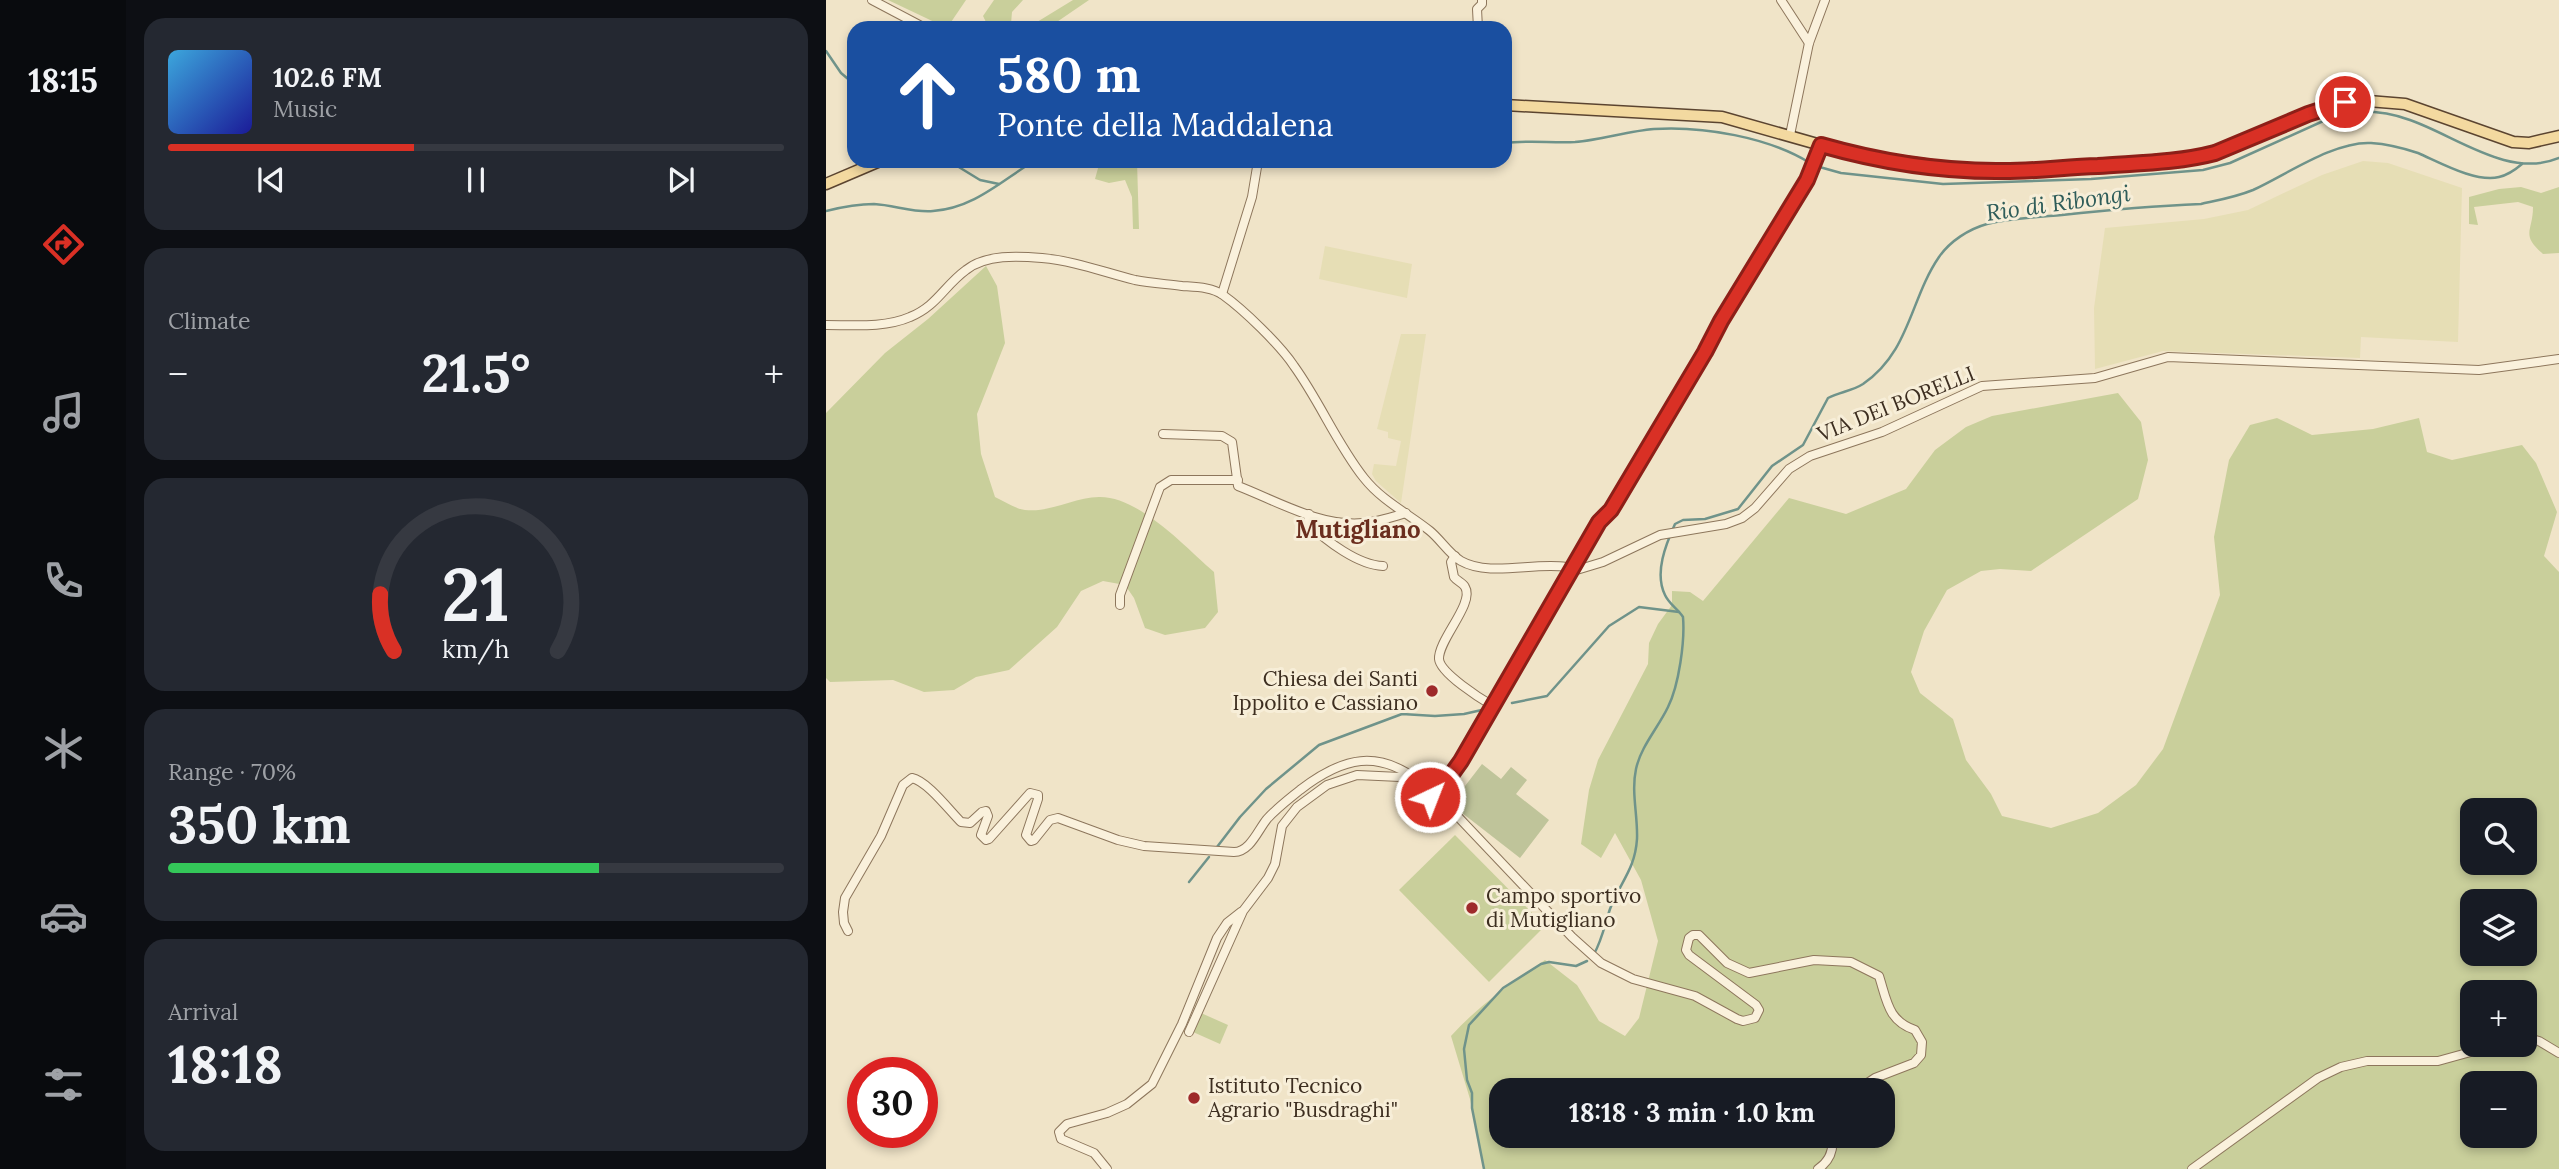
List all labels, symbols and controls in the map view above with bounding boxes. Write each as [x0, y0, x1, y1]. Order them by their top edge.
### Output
text: 580 m [997, 43, 1141, 105]
icon: ahead [882, 49, 973, 140]
text: 18:15 [28, 60, 98, 101]
text: 102.6 FM [273, 61, 382, 94]
pin [2315, 72, 2375, 132]
icon: arrive [2326, 83, 2364, 121]
text: Music [273, 94, 337, 123]
text: Ponte della Maddalena [997, 104, 1334, 145]
icon: previous [252, 161, 290, 199]
icon: pause [457, 161, 495, 199]
icon: next [662, 161, 700, 199]
water label: Rio di Ribongi [1984, 178, 2132, 227]
icon: directions [39, 220, 88, 269]
text: Climate [168, 306, 250, 335]
text: 21.5° [422, 340, 530, 406]
text: − [168, 350, 188, 398]
text: + [764, 350, 784, 398]
street label: VIA DEI BORELLI [1812, 360, 1979, 448]
icon: music [39, 388, 88, 437]
district label: Mutigliano [1295, 514, 1421, 545]
text: 21 [442, 548, 510, 641]
icon: phone [39, 556, 88, 605]
text: km/h [442, 632, 510, 664]
place label: Chiesa dei Santi Ippolito e Cassiano [1232, 665, 1418, 716]
marker: Chiesa dei Santi Ippolito e Cassiano [1424, 683, 1440, 699]
icon: climate [39, 724, 88, 773]
text: Range · 70% [168, 757, 296, 786]
position arrow [1393, 760, 1467, 834]
text: 350 km [168, 791, 351, 857]
map controls [2460, 798, 2537, 1148]
button: search [2460, 798, 2537, 875]
place label: Campo sportivo di Mutigliano [1486, 882, 1641, 933]
button: layers [2460, 889, 2537, 966]
icon: car [39, 892, 88, 941]
marker: Campo sportivo di Mutigliano [1464, 900, 1480, 916]
button: + [2460, 980, 2537, 1057]
text: Arrival [168, 997, 238, 1026]
text: 18:18 [168, 1031, 283, 1097]
speed limit sign: 30 [847, 1057, 938, 1148]
icon: filters [39, 1060, 88, 1109]
button: − [2460, 1071, 2537, 1148]
place label: Istituto Tecnico Agrario "Busdraghi" [1207, 1072, 1398, 1123]
marker: Istituto Tecnico Agrario "Busdraghi" [1186, 1090, 1202, 1106]
text: 18:18 · 3 min · 1.0 km [1569, 1096, 1815, 1129]

